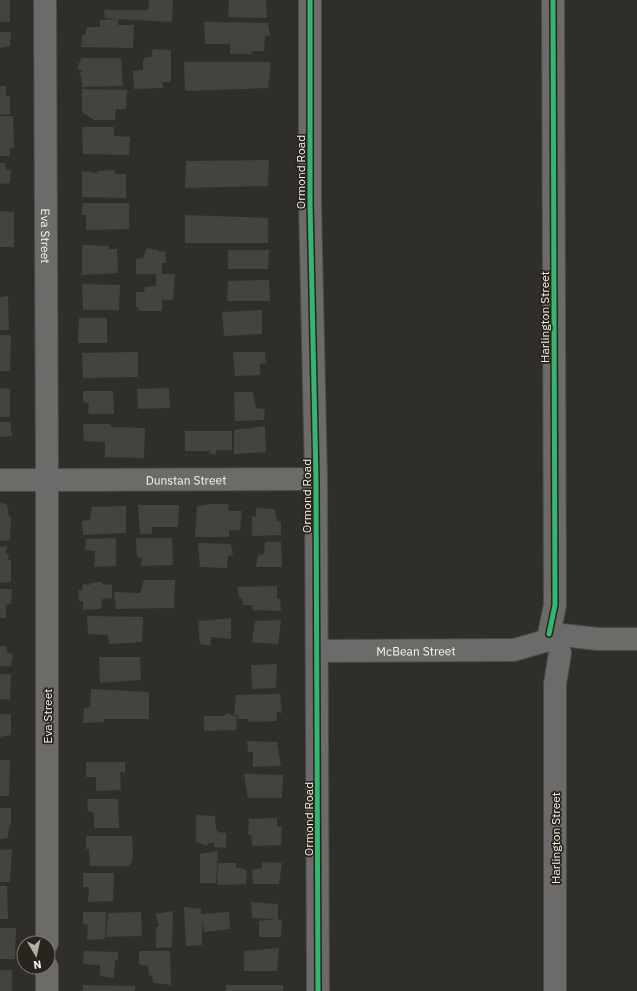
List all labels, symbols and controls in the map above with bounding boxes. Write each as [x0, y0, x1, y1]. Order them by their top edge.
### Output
street label: Ormond Road [293, 135, 308, 209]
street label: Eva Street [38, 208, 54, 264]
street label: Harlington Street [537, 271, 552, 363]
street label: Ormond Road [299, 459, 314, 533]
street label: Dunstan Street [146, 472, 226, 487]
street label: McBean Street [376, 643, 456, 658]
street label: Eva Street [40, 689, 55, 743]
street label: Ormond Road [301, 782, 316, 856]
street label: Harlington Street [548, 792, 563, 884]
north arrow [16, 935, 56, 975]
text: N [33, 957, 43, 972]

